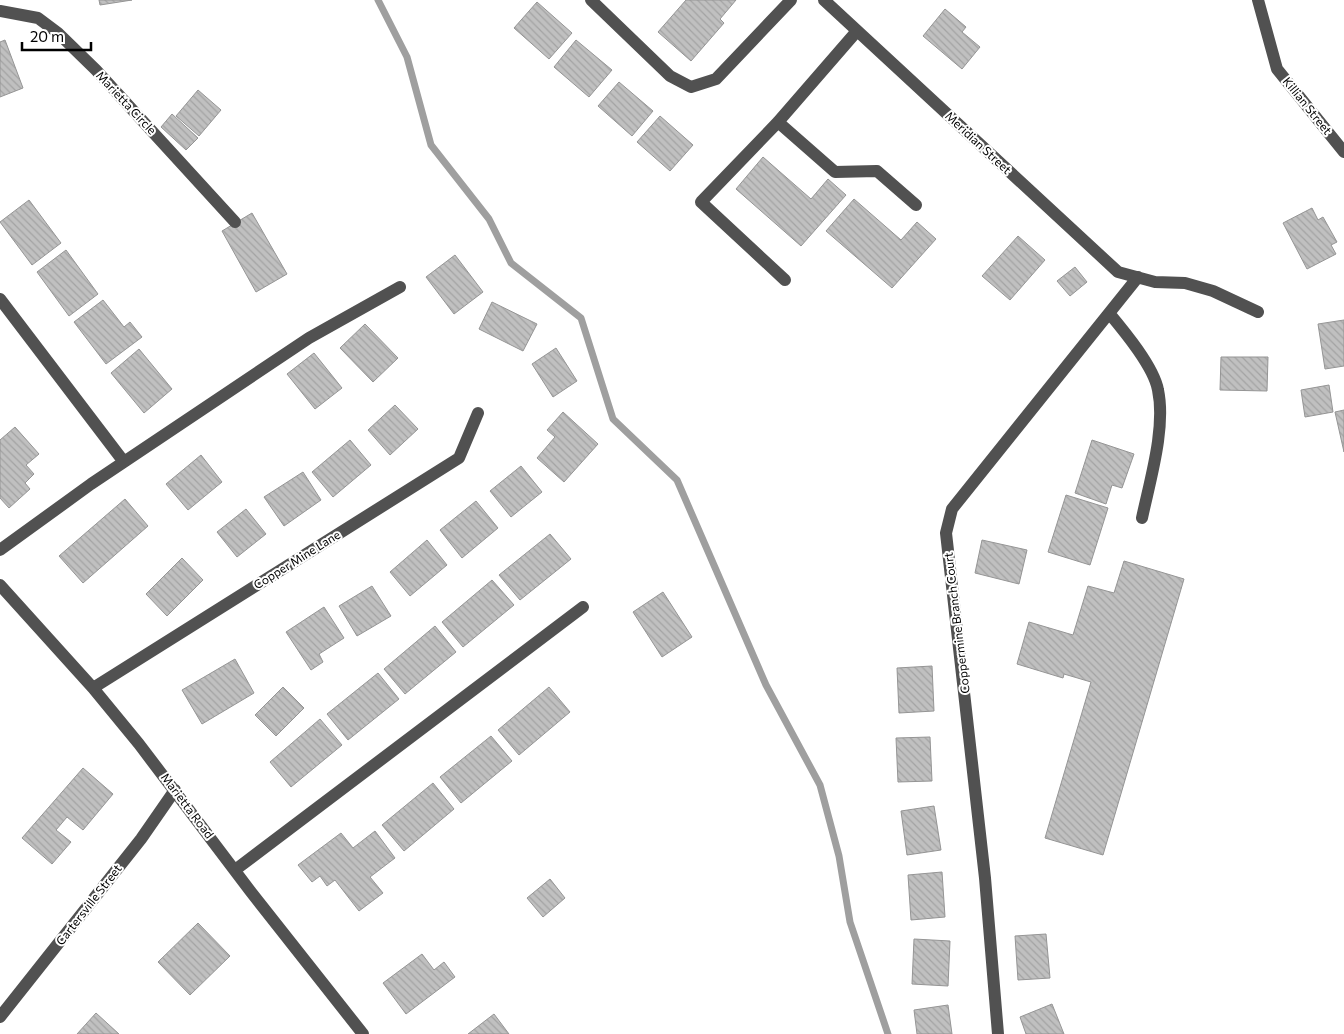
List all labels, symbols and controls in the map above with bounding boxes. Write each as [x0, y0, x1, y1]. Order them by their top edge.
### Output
scale bar [22, 20, 91, 52]
text: 20 m [30, 27, 64, 45]
street label: Marietta Circle [94, 68, 160, 137]
street label: Killian Street [1280, 74, 1335, 137]
street label: Meridian Street [943, 108, 1015, 176]
street label: Copper Mine Lane [251, 527, 342, 591]
street label: Coppermine Branch Court [940, 552, 972, 695]
street label: Marietta Road [159, 770, 217, 841]
street label: Cartersville Street [52, 861, 124, 947]

